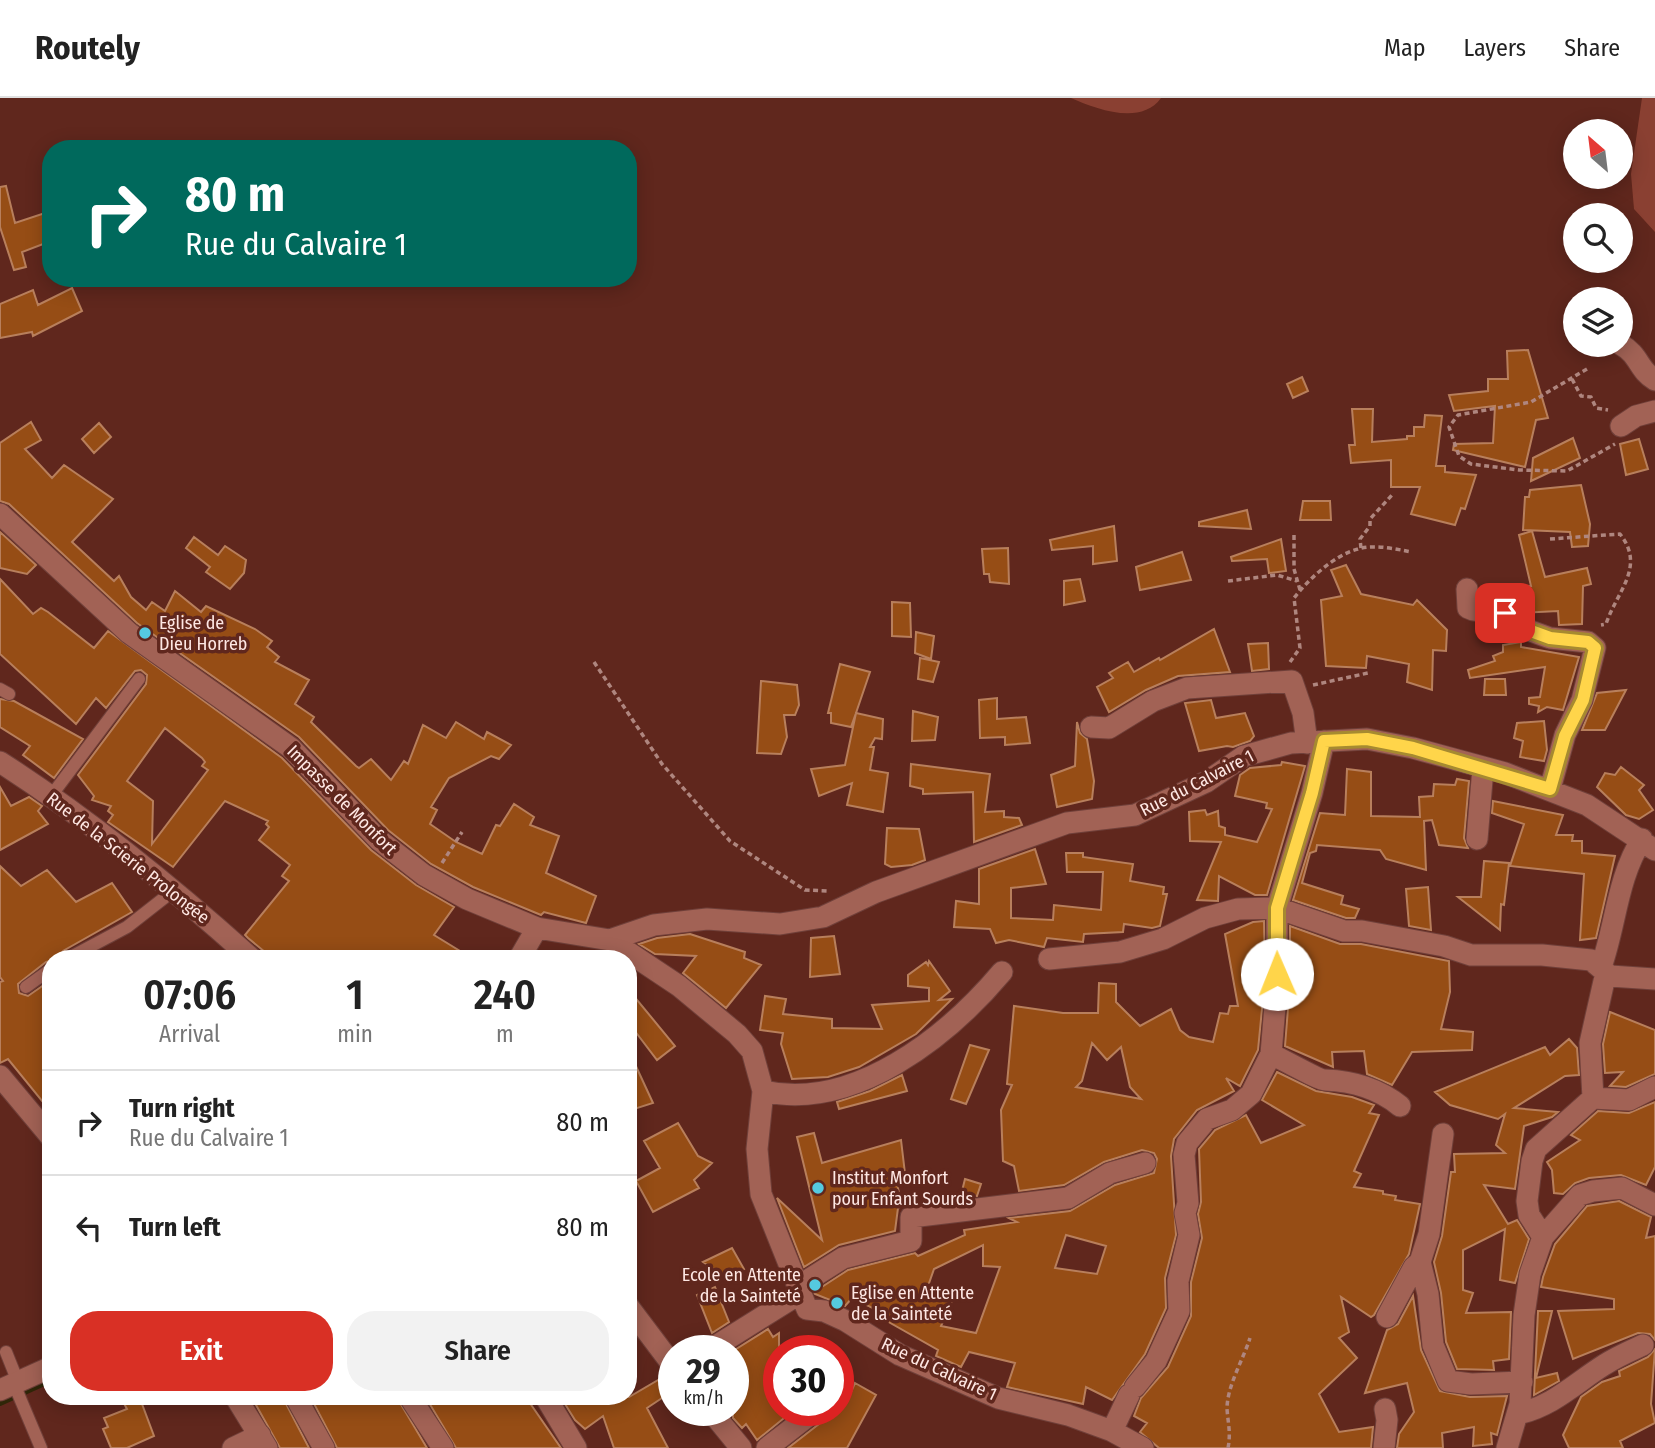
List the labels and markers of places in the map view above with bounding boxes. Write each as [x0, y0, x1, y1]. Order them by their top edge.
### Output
pin [1475, 583, 1535, 643]
place label: Eglise de Dieu Horreb [159, 612, 247, 655]
marker: Eglise de Dieu Horreb [137, 625, 153, 641]
place label: Institut Monfort pour Enfant Sourds [832, 1167, 974, 1210]
marker: Institut Monfort pour Enfant Sourds [810, 1180, 826, 1196]
place label: Ecole en Attente de la Sainteté [682, 1264, 801, 1307]
marker: Ecole en Attente de la Sainteté [807, 1277, 823, 1293]
place label: Eglise en Attente de la Sainteté [851, 1282, 974, 1325]
marker: Eglise en Attente de la Sainteté [829, 1295, 845, 1311]

